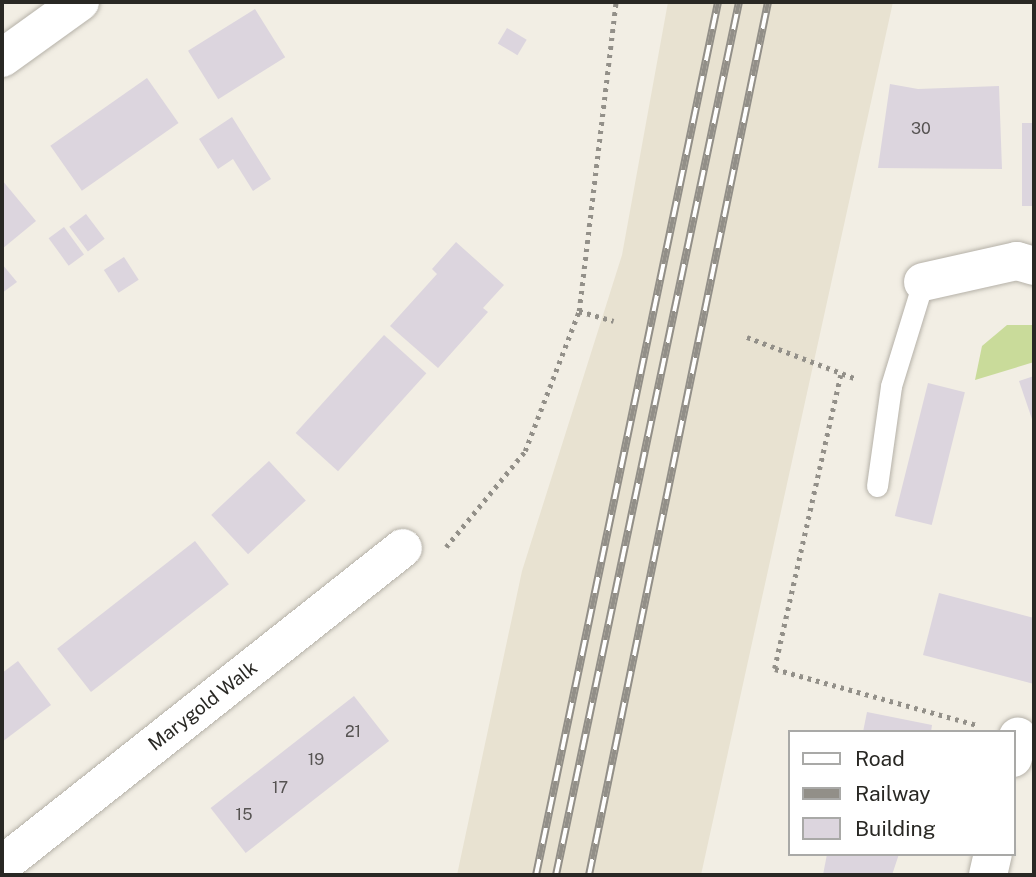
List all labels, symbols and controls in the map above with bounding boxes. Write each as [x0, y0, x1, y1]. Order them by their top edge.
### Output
house number: 30 [911, 119, 931, 139]
street label: Marygold Walk [144, 656, 262, 756]
house number: 21 [345, 722, 361, 742]
legend [788, 730, 1015, 856]
text: Road [855, 746, 905, 771]
house number: 19 [308, 750, 324, 770]
house number: 17 [272, 778, 288, 798]
text: Railway [855, 781, 931, 806]
house number: 15 [236, 805, 252, 825]
text: Building [855, 816, 936, 841]

